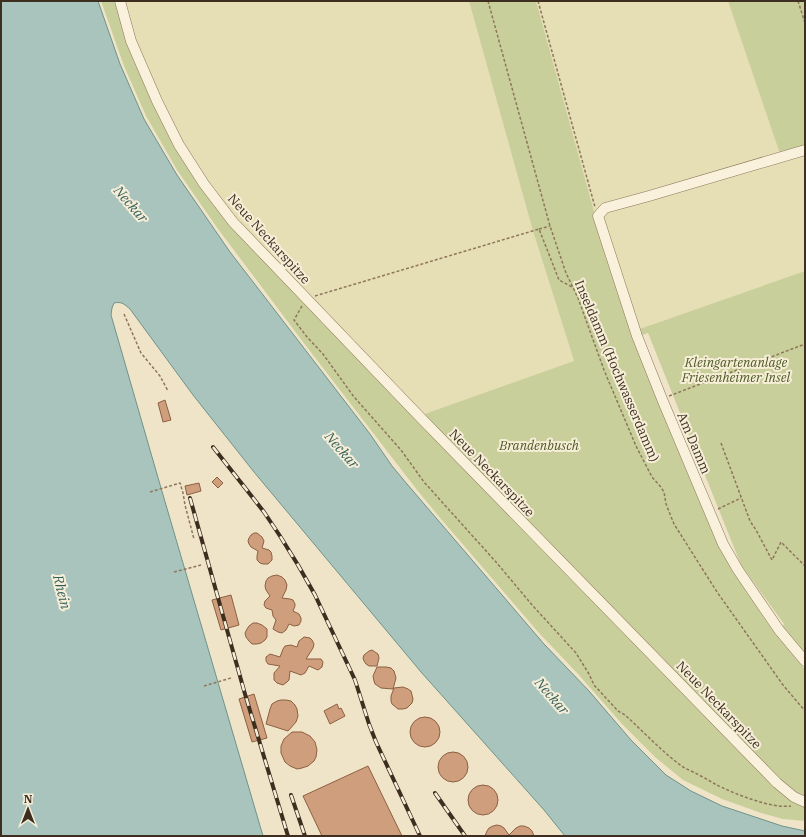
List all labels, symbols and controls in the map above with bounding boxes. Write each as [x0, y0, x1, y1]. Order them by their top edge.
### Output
water label: Neckar [109, 181, 153, 227]
street label: Neue Neckarspitze [224, 190, 314, 288]
street label: Inseldamm (Hochwasserdamm) [571, 277, 663, 465]
park label: Kleingartenanlage Friesenheimer Insel [681, 354, 790, 386]
street label: Am Damm [673, 410, 715, 476]
street label: Neue Neckarspitze [446, 425, 538, 521]
water label: Neckar [320, 427, 364, 473]
park label: Brandenbusch [498, 437, 579, 454]
water label: Rhein [49, 572, 75, 611]
street label: Neue Neckarspitze [673, 657, 765, 753]
water label: Neckar [530, 673, 574, 719]
north arrow [8, 789, 48, 829]
text: N [24, 792, 33, 806]

